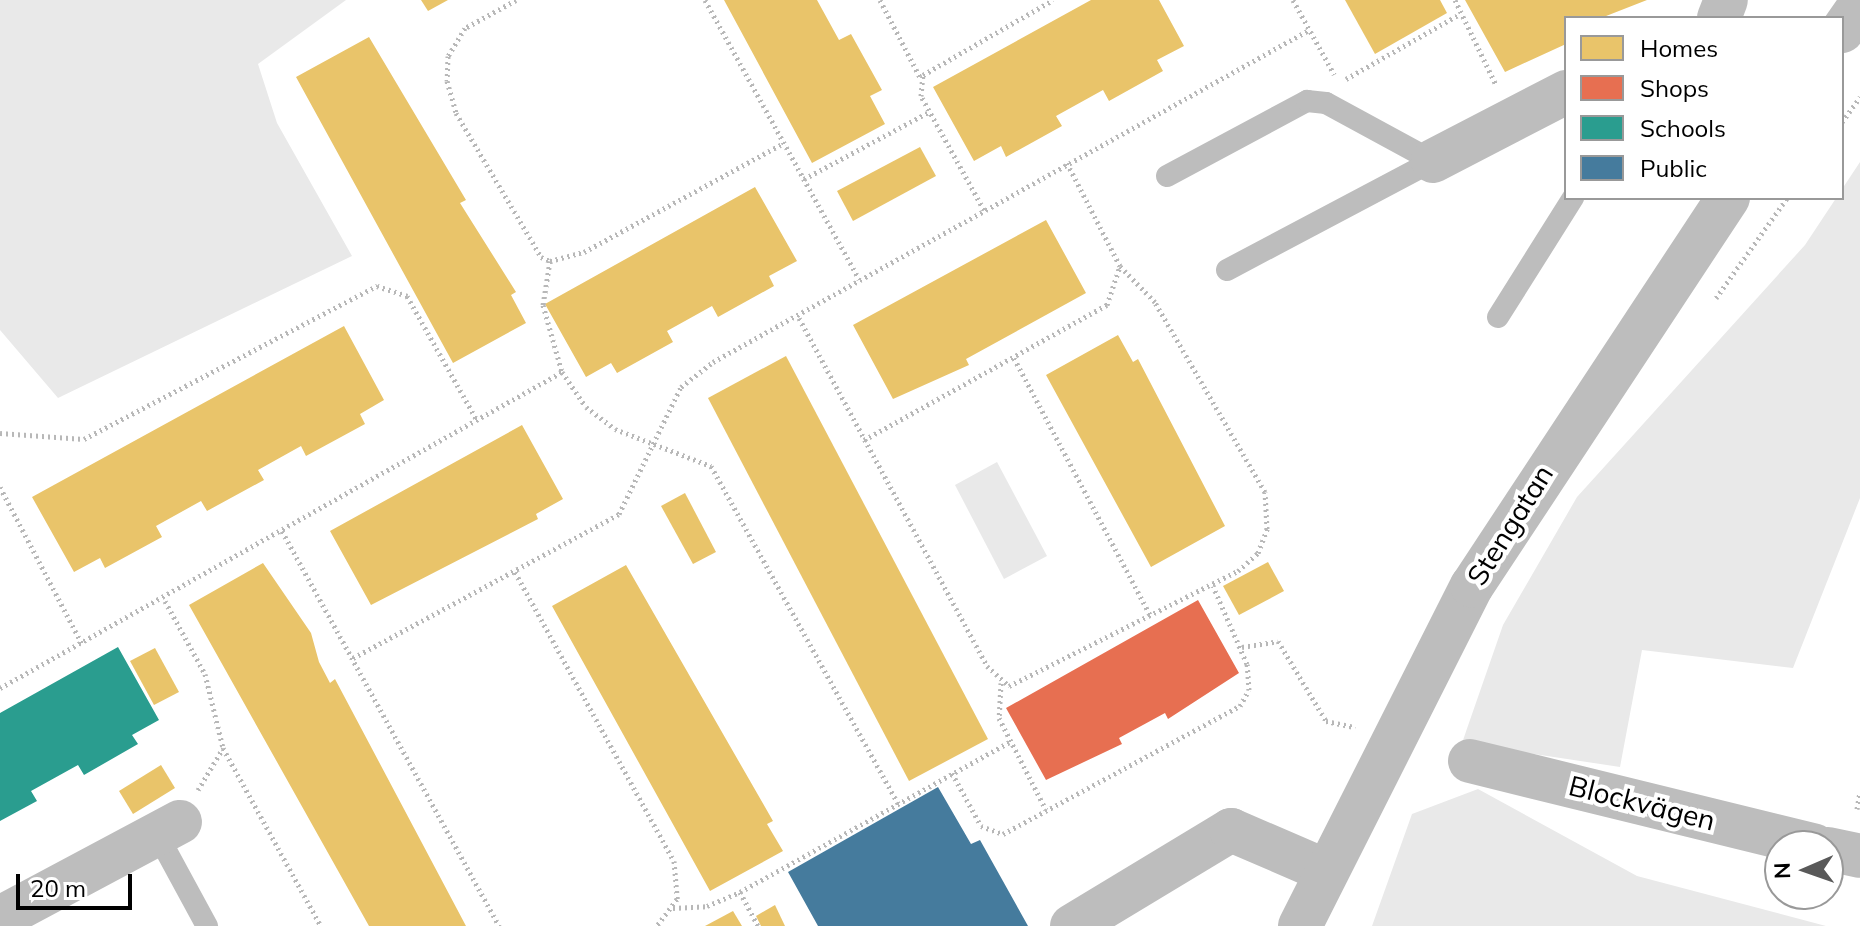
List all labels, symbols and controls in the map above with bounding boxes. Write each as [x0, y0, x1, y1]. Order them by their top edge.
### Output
legend [1564, 16, 1844, 200]
text: Homes [1640, 33, 1718, 63]
text: Shops [1640, 73, 1709, 103]
text: Schools [1640, 113, 1726, 143]
text: Public [1640, 153, 1707, 183]
street label: Stengatan [1460, 459, 1560, 591]
street label: Blockvägen [1565, 769, 1719, 837]
north arrow [1764, 830, 1844, 910]
scale bar [20, 858, 136, 908]
text: N [1768, 862, 1796, 880]
text: 20 m [30, 873, 86, 903]

